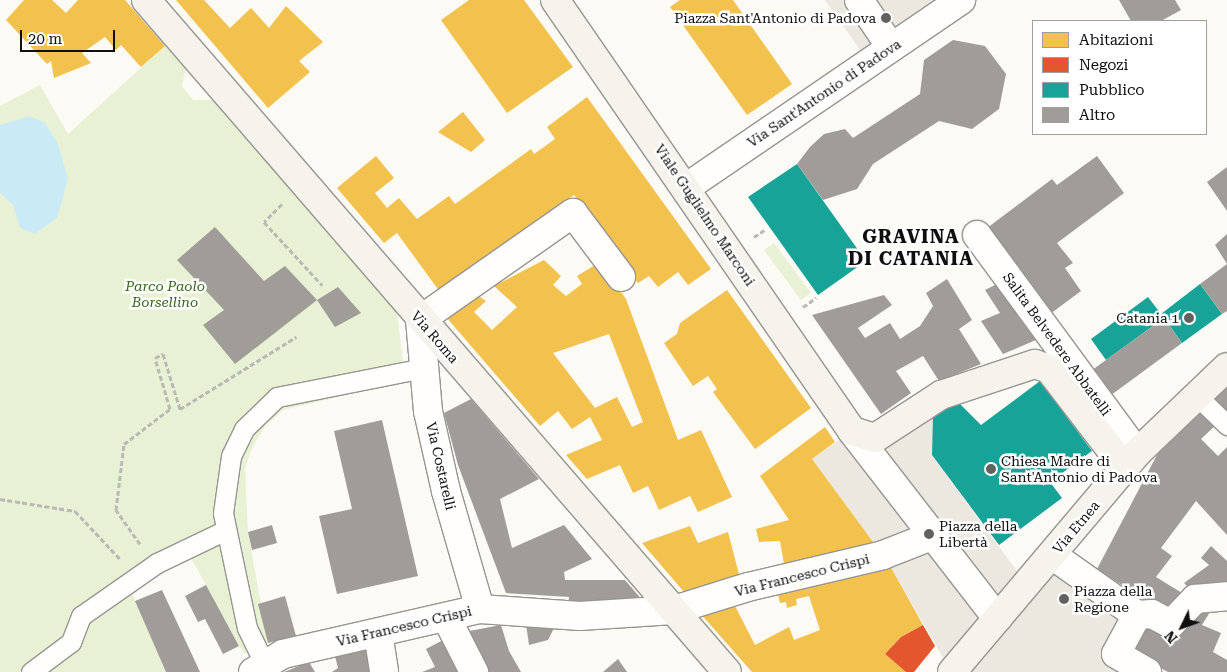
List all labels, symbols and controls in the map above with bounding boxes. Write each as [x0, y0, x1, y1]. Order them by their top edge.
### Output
place label: Piazza Sant'Antonio di Padova [674, 10, 876, 26]
marker: Piazza Sant'Antonio di Padova [880, 12, 892, 24]
scale bar [22, 20, 118, 52]
legend [1032, 20, 1207, 135]
text: 20 m [28, 30, 62, 48]
text: Abitazioni [1079, 31, 1153, 49]
street label: Via Sant'Antonio di Padova [744, 35, 904, 151]
text: Negozi [1079, 56, 1128, 74]
text: Pubblico [1079, 81, 1145, 99]
text: Altro [1079, 106, 1115, 124]
street label: Viale Guglielmo Marconi [651, 141, 759, 289]
district label: GRAVINA DI CATANIA [847, 226, 975, 270]
street label: Salita Belvedere Abbatelli [999, 269, 1115, 419]
park label: Parco Paolo Borsellino [125, 278, 205, 310]
street label: Via Roma [408, 307, 462, 367]
place label: Catania 1 [1116, 310, 1179, 326]
marker: Catania 1 [1183, 312, 1195, 324]
street label: Via Costarelli [423, 420, 459, 512]
place label: Chiesa Madre di Sant'Antonio di Padova [1001, 453, 1157, 486]
marker: Chiesa Madre di Sant'Antonio di Padova [985, 463, 997, 475]
street label: Via Etnea [1049, 497, 1103, 557]
place label: Piazza della Libertà [939, 518, 1017, 550]
marker: Piazza della Libertà [923, 528, 935, 540]
street label: Via Francesco Crispi [733, 550, 871, 600]
place label: Piazza della Regione [1074, 583, 1152, 616]
marker: Piazza della Regione [1058, 593, 1070, 605]
street label: Via Francesco Crispi [335, 602, 473, 650]
north arrow [1157, 602, 1207, 652]
text: N [1161, 628, 1180, 646]

